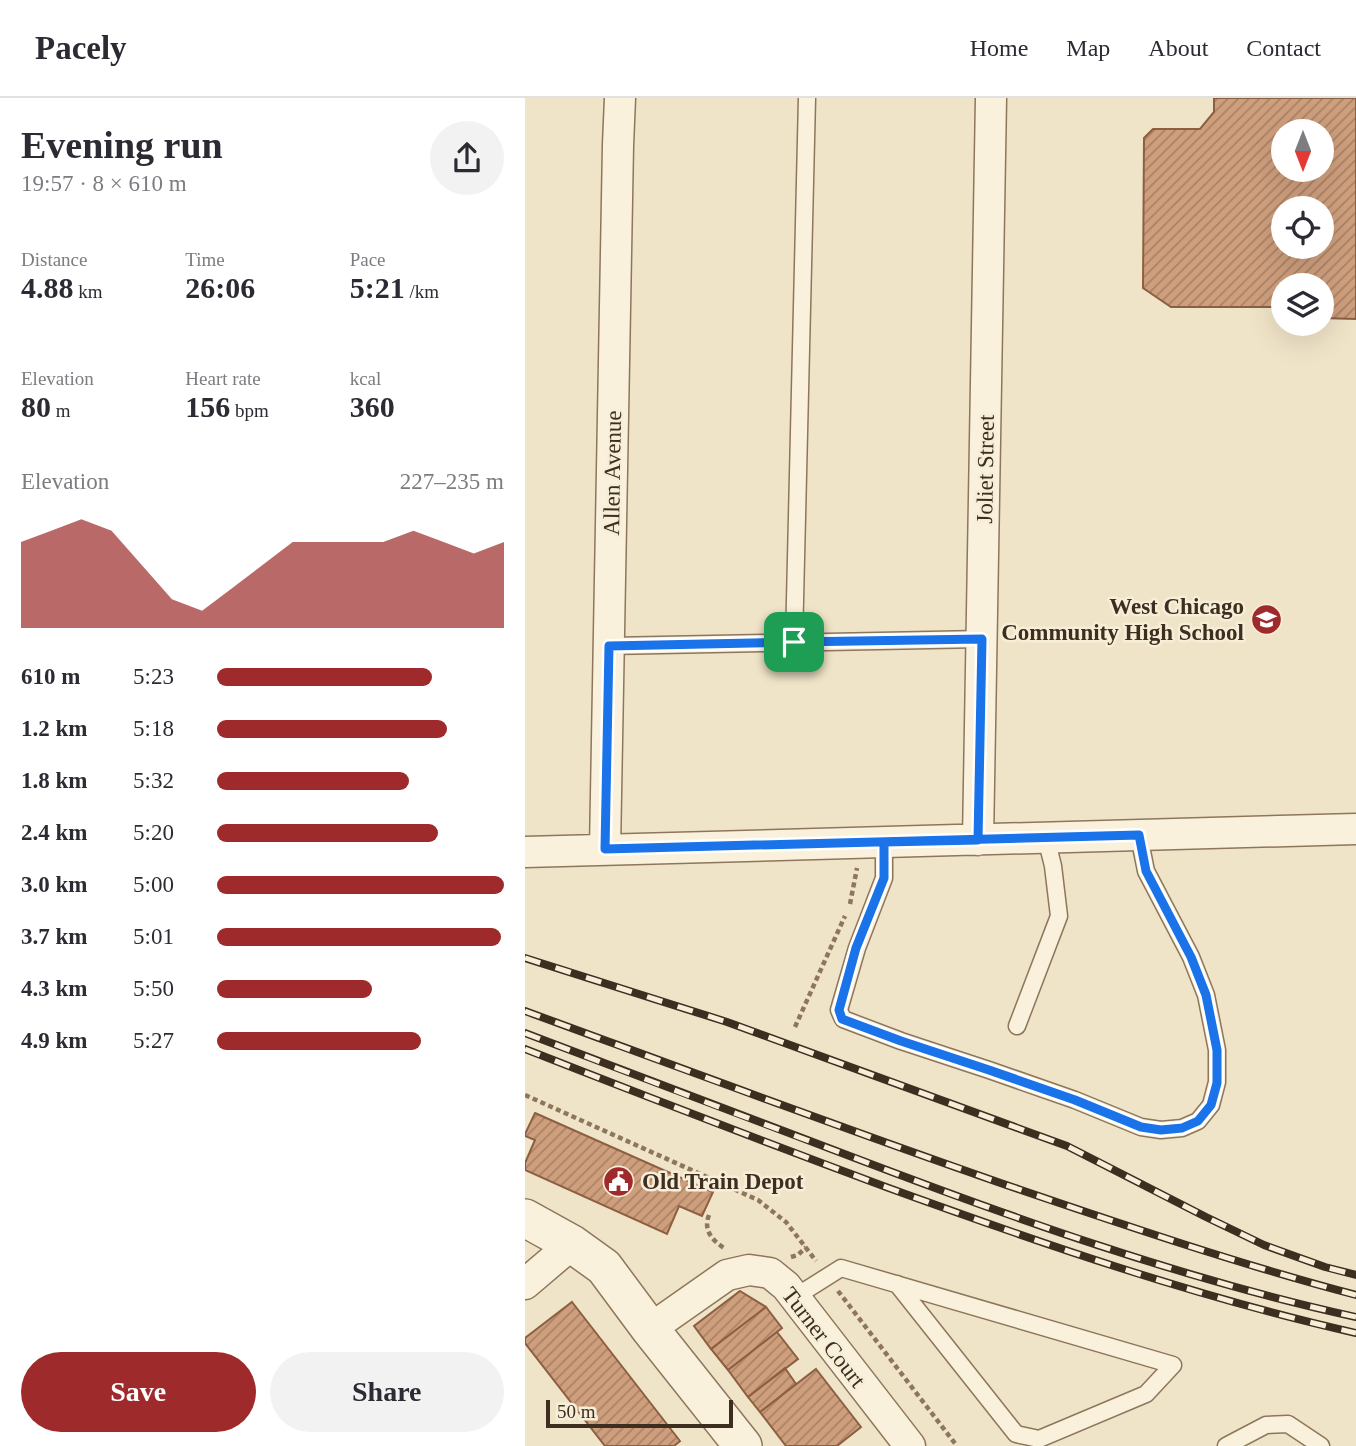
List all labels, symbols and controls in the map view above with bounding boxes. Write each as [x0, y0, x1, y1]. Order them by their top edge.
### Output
text: Pacely [35, 30, 127, 66]
text: Home [970, 35, 1028, 61]
text: Map [1066, 35, 1110, 61]
text: About [1148, 35, 1208, 61]
text: Contact [1246, 35, 1321, 61]
north arrow [1271, 119, 1333, 182]
map controls [1271, 119, 1334, 336]
button: share [430, 121, 504, 195]
text: Evening run [21, 124, 223, 166]
text: 19:57 · 8 × 610 m [21, 171, 187, 196]
button: locate [1271, 196, 1334, 259]
text: Distance [21, 249, 87, 270]
text: Time [185, 249, 225, 270]
text: Pace [350, 249, 386, 270]
text: 4.88 [21, 271, 74, 304]
text: 26:06 [185, 271, 255, 304]
text: 5:21 [350, 271, 405, 304]
button: layers [1271, 273, 1334, 336]
text: km [74, 281, 103, 302]
text: /km [405, 281, 439, 302]
text: Elevation [21, 368, 94, 389]
text: Heart rate [185, 368, 261, 389]
text: kcal [350, 368, 381, 389]
text: 80 [21, 390, 51, 423]
text: 156 [185, 390, 230, 423]
text: 360 [350, 390, 395, 423]
text: m [51, 400, 71, 421]
text: bpm [230, 400, 269, 421]
street label: Allen Avenue [599, 410, 626, 536]
street label: Joliet Street [972, 414, 999, 524]
text: Elevation [21, 469, 109, 494]
text: 227–235 m [400, 469, 504, 494]
place label: West Chicago Community High School [1001, 594, 1244, 645]
school or university icon: West Chicago Community High School [1250, 602, 1284, 636]
pin [764, 612, 824, 672]
icon: arrive [775, 623, 813, 661]
text: 610 m [21, 664, 80, 689]
text: 5:23 [133, 664, 174, 689]
text: 1.2 km [21, 716, 87, 741]
text: 5:18 [133, 716, 174, 741]
text: 1.8 km [21, 768, 87, 793]
text: 5:32 [133, 768, 174, 793]
text: 2.4 km [21, 820, 87, 845]
text: 5:20 [133, 820, 174, 845]
text: 3.0 km [21, 872, 87, 897]
text: 5:00 [133, 872, 174, 897]
text: 3.7 km [21, 924, 87, 949]
text: 5:01 [133, 924, 174, 949]
text: 4.3 km [21, 976, 87, 1001]
text: 5:50 [133, 976, 174, 1001]
text: 4.9 km [21, 1028, 87, 1053]
text: 5:27 [133, 1028, 174, 1053]
public building icon: Old Train Depot [602, 1164, 636, 1198]
place label: Old Train Depot [642, 1169, 804, 1194]
street label: Turner Court [777, 1282, 871, 1393]
button: Save [21, 1352, 256, 1432]
button: Share [270, 1352, 504, 1432]
scale bar [546, 1397, 733, 1429]
text: 50 m [557, 1401, 596, 1422]

